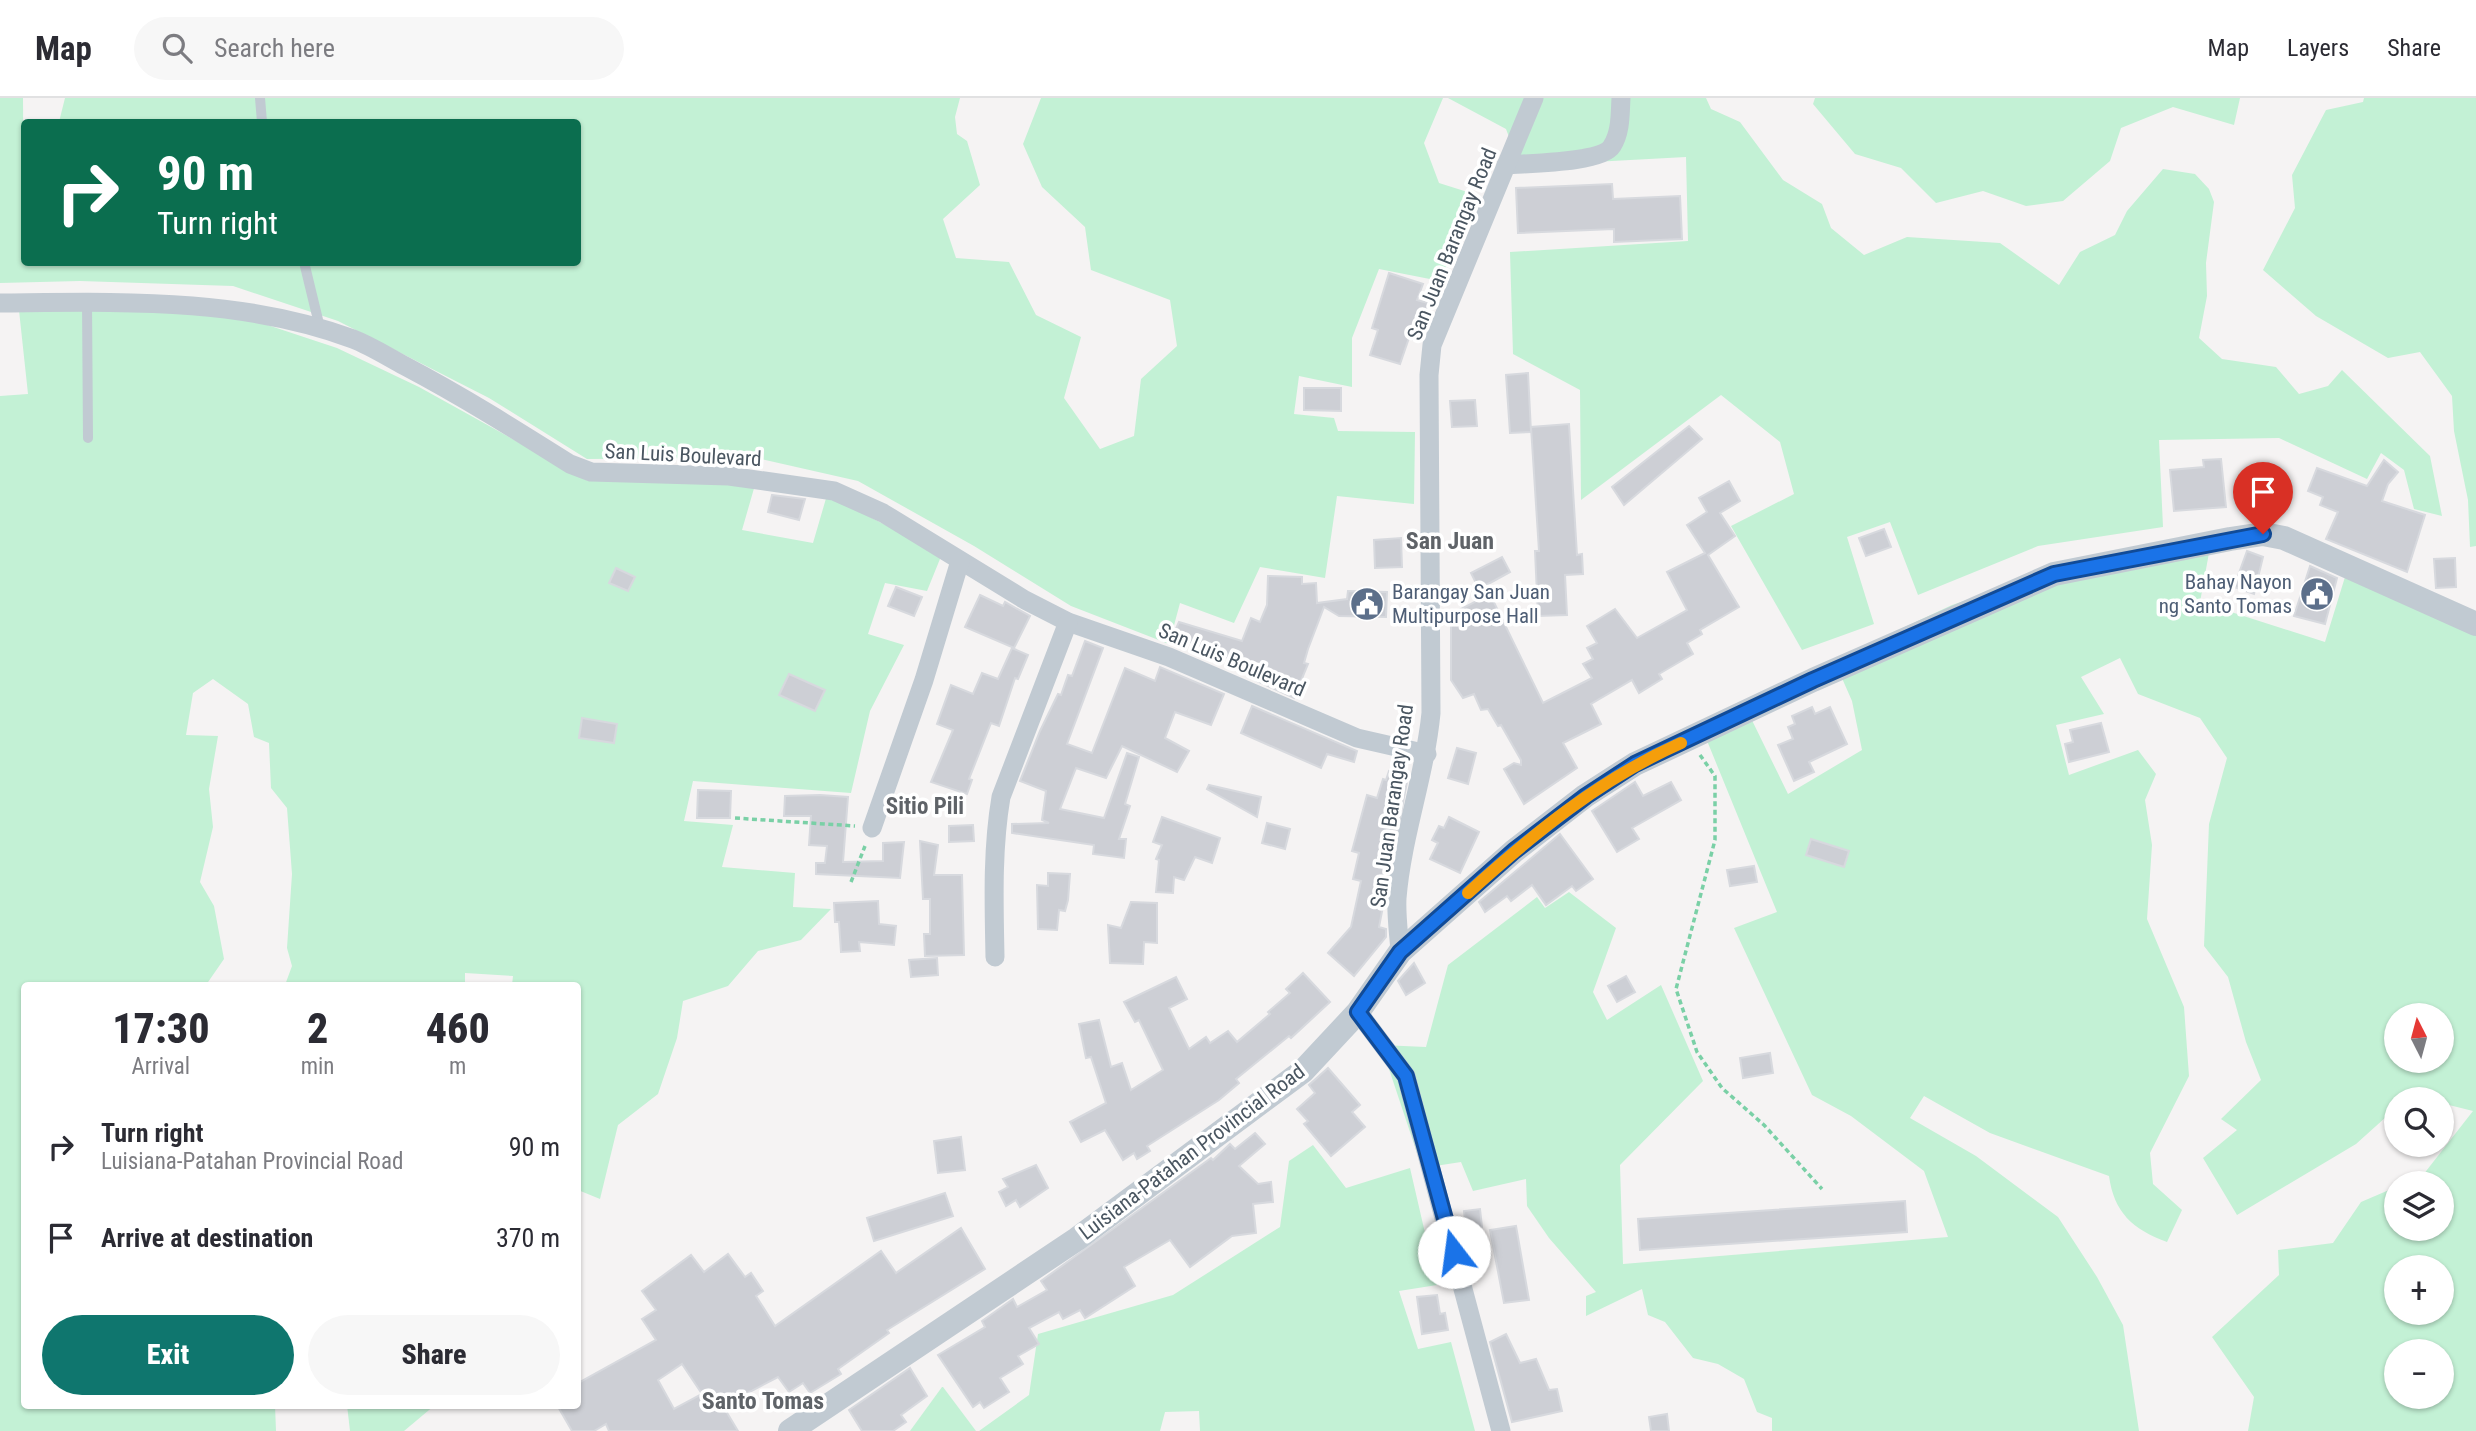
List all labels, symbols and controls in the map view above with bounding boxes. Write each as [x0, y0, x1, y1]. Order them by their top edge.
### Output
search box [134, 17, 624, 80]
text: Map [35, 29, 92, 68]
icon: search [158, 29, 196, 67]
text: Search here [214, 33, 335, 63]
text: Map [2208, 34, 2249, 62]
text: Layers [2287, 34, 2349, 62]
text: Share [2387, 34, 2441, 62]
street label: San Juan Barangay Road [1402, 144, 1502, 344]
text: 90 m [157, 145, 254, 202]
icon: right [42, 147, 133, 238]
text: Turn right [157, 204, 278, 242]
street label: San Luis Boulevard [604, 439, 762, 471]
pin [2233, 462, 2293, 534]
icon: arrive [2244, 473, 2282, 511]
district label: San Juan [1406, 527, 1494, 555]
place label: Bahay Nayon ng Santo Tomas [2159, 570, 2292, 618]
public building icon: Bahay Nayon ng Santo Tomas [2298, 575, 2336, 613]
place label: Barangay San Juan Multipurpose Hall [1392, 580, 1550, 628]
public building icon: Barangay San Juan Multipurpose Hall [1348, 585, 1386, 623]
street label: San Luis Boulevard [1155, 618, 1309, 702]
street label: San Juan Barangay Road [1366, 703, 1418, 909]
district label: Sitio Pili [886, 793, 964, 820]
north arrow [2384, 1003, 2454, 1073]
map controls [2384, 1003, 2454, 1409]
text: 17:30 [112, 1004, 209, 1053]
text: 2 [307, 1004, 328, 1053]
text: 460 [426, 1004, 490, 1053]
text: Arrival [132, 1053, 190, 1080]
text: min [301, 1053, 334, 1080]
text: m [449, 1053, 466, 1080]
street label: Luisiana-Patahan Provincial Road [1075, 1059, 1309, 1245]
button: search [2384, 1087, 2454, 1157]
text: Turn right [101, 1118, 203, 1148]
icon: right [42, 1128, 80, 1166]
text: 90 m [509, 1132, 560, 1162]
text: Luisiana-Patahan Provincial Road [101, 1148, 403, 1175]
button: layers [2384, 1171, 2454, 1241]
position arrow [1417, 1215, 1491, 1289]
icon: arrive [42, 1219, 80, 1257]
text: Arrive at destination [101, 1223, 313, 1253]
text: 370 m [496, 1223, 560, 1253]
button: + [2384, 1255, 2454, 1325]
button: Exit [42, 1315, 294, 1395]
button: Share [308, 1315, 560, 1395]
button: − [2384, 1339, 2454, 1409]
district label: Santo Tomas [702, 1387, 824, 1415]

